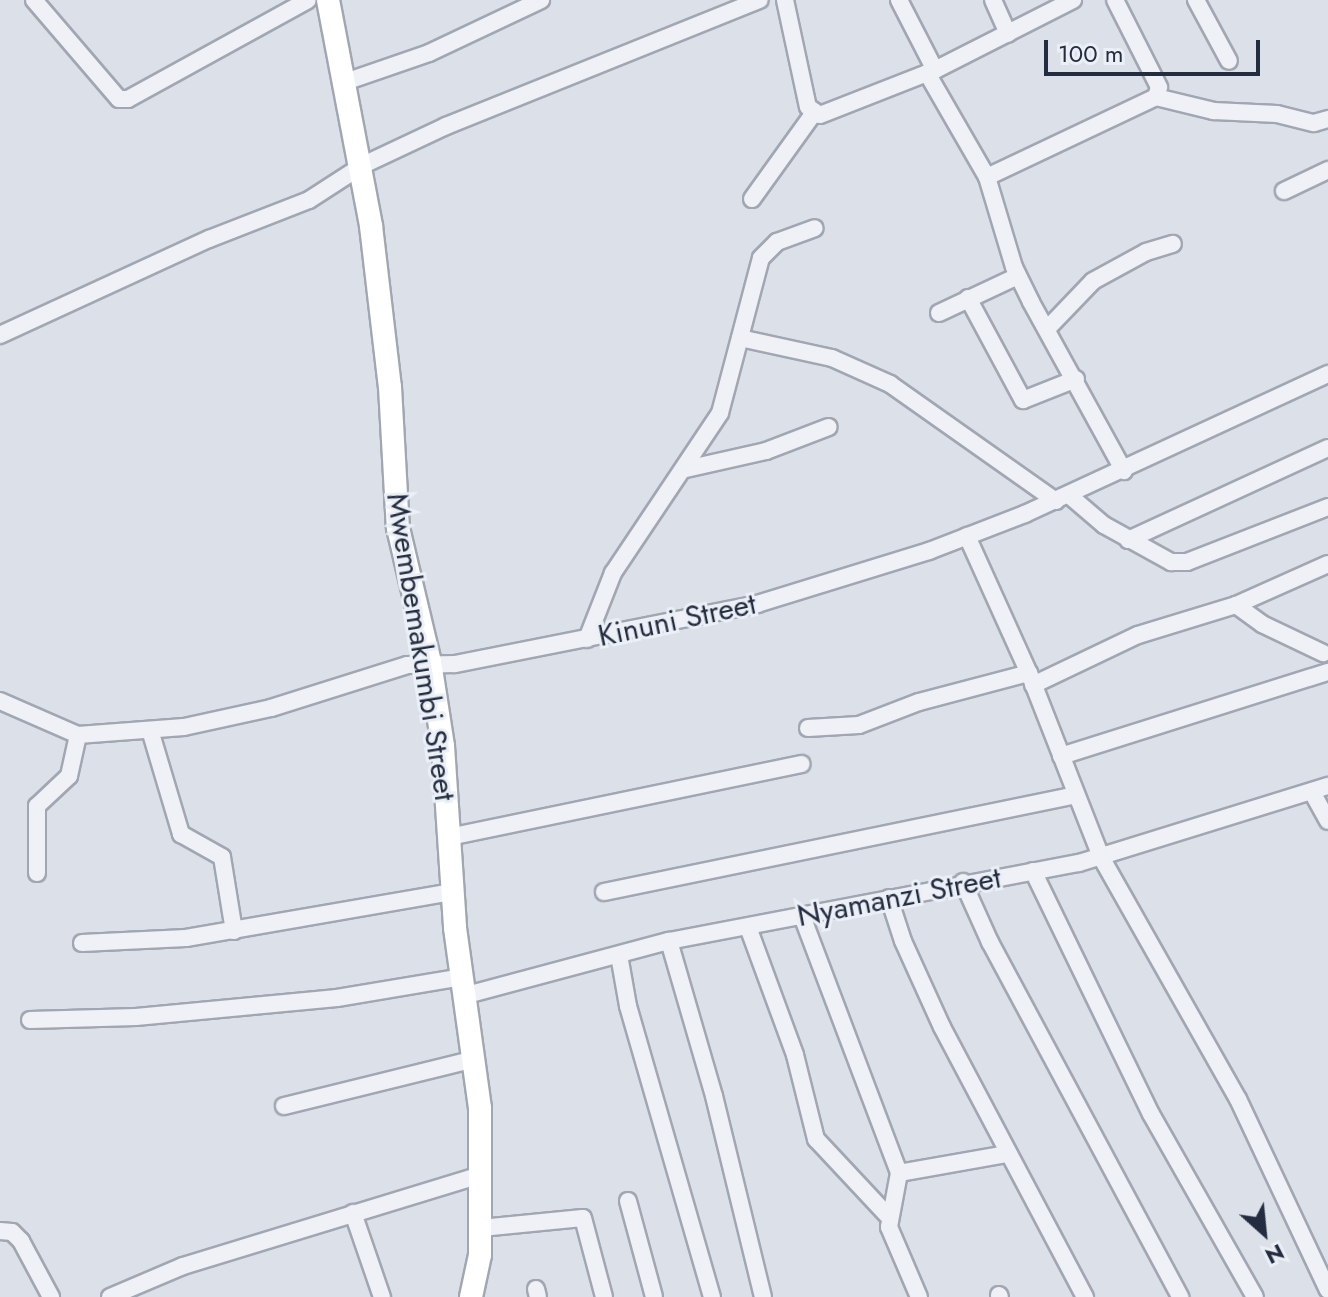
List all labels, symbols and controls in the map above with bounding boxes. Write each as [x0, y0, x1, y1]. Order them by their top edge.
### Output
scale bar [1048, 24, 1264, 74]
text: 100 m [1058, 36, 1124, 71]
street label: Mwembemakumbi Street [379, 491, 463, 803]
street label: Kinuni Street [595, 586, 759, 654]
street label: Nyamanzi Street [794, 860, 1004, 934]
north arrow [1224, 1193, 1304, 1273]
text: N [1260, 1236, 1290, 1273]

